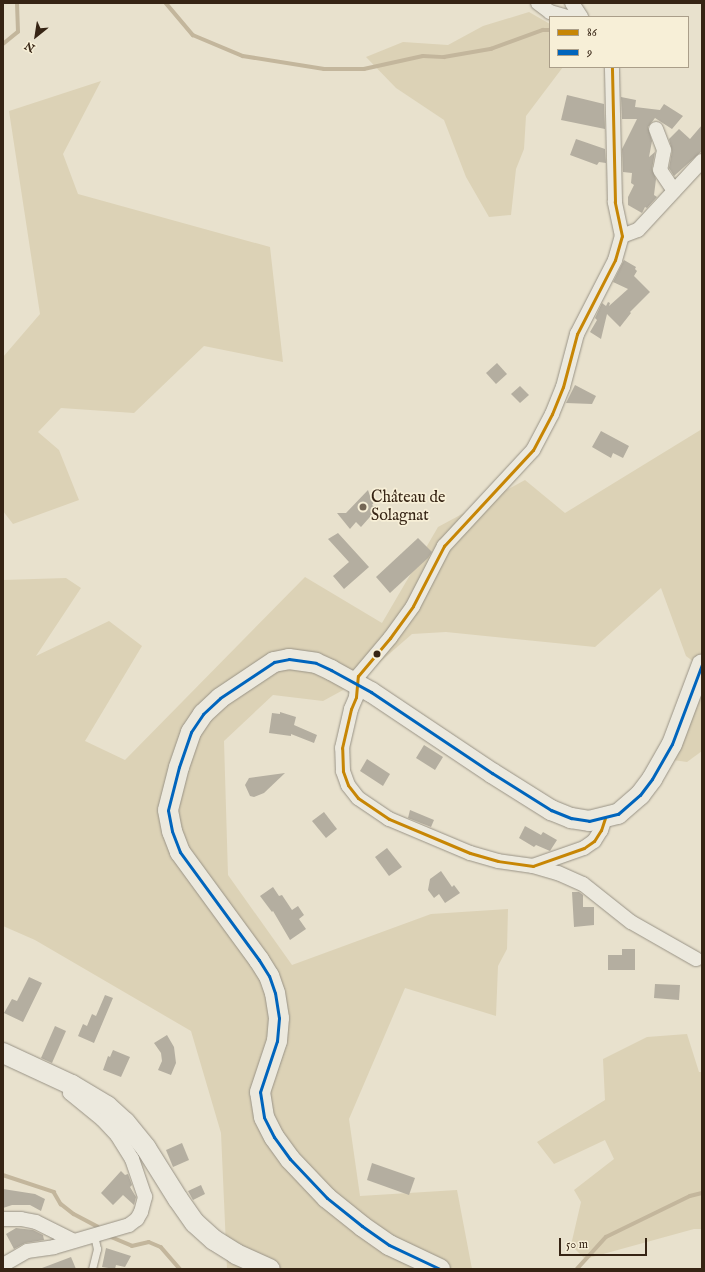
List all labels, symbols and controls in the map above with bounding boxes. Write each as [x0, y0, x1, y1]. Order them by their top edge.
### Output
north arrow [16, 16, 56, 56]
legend [549, 16, 689, 68]
text: 86 [587, 25, 597, 40]
text: N [22, 38, 38, 55]
text: 9 [587, 45, 592, 60]
place label: Château de Solagnat [371, 488, 445, 526]
marker: Château de Solagnat [358, 502, 368, 512]
unlabelled marker [372, 649, 382, 659]
scale bar [561, 1230, 649, 1256]
text: 50 m [566, 1237, 588, 1252]

